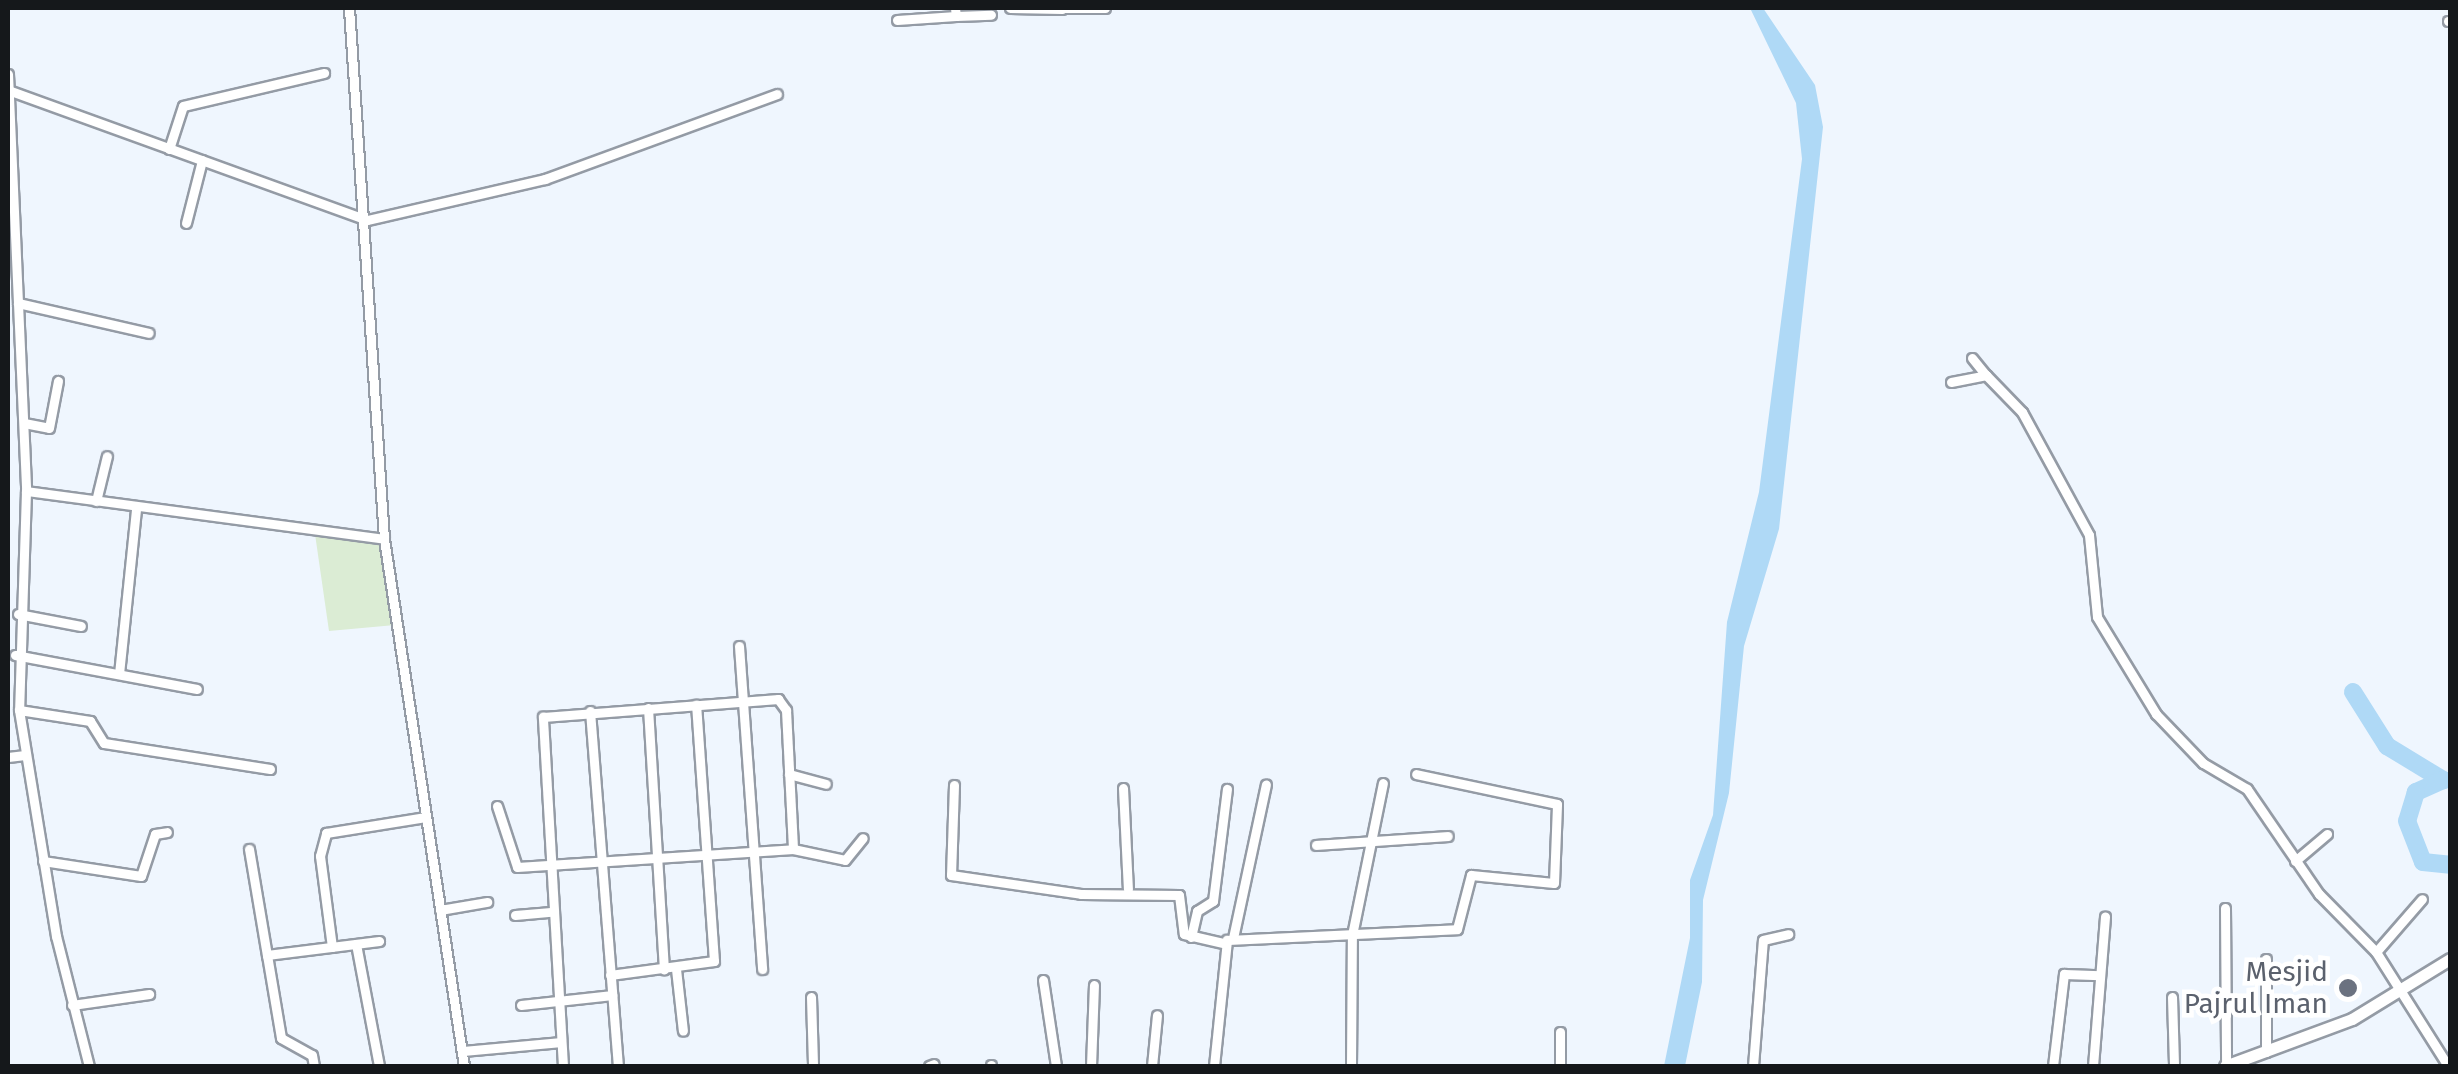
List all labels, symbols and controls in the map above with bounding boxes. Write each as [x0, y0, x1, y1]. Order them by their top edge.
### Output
place label: Mesjid Pajrul Iman [2184, 955, 2328, 1021]
marker: Mesjid Pajrul Iman [2337, 977, 2359, 999]

